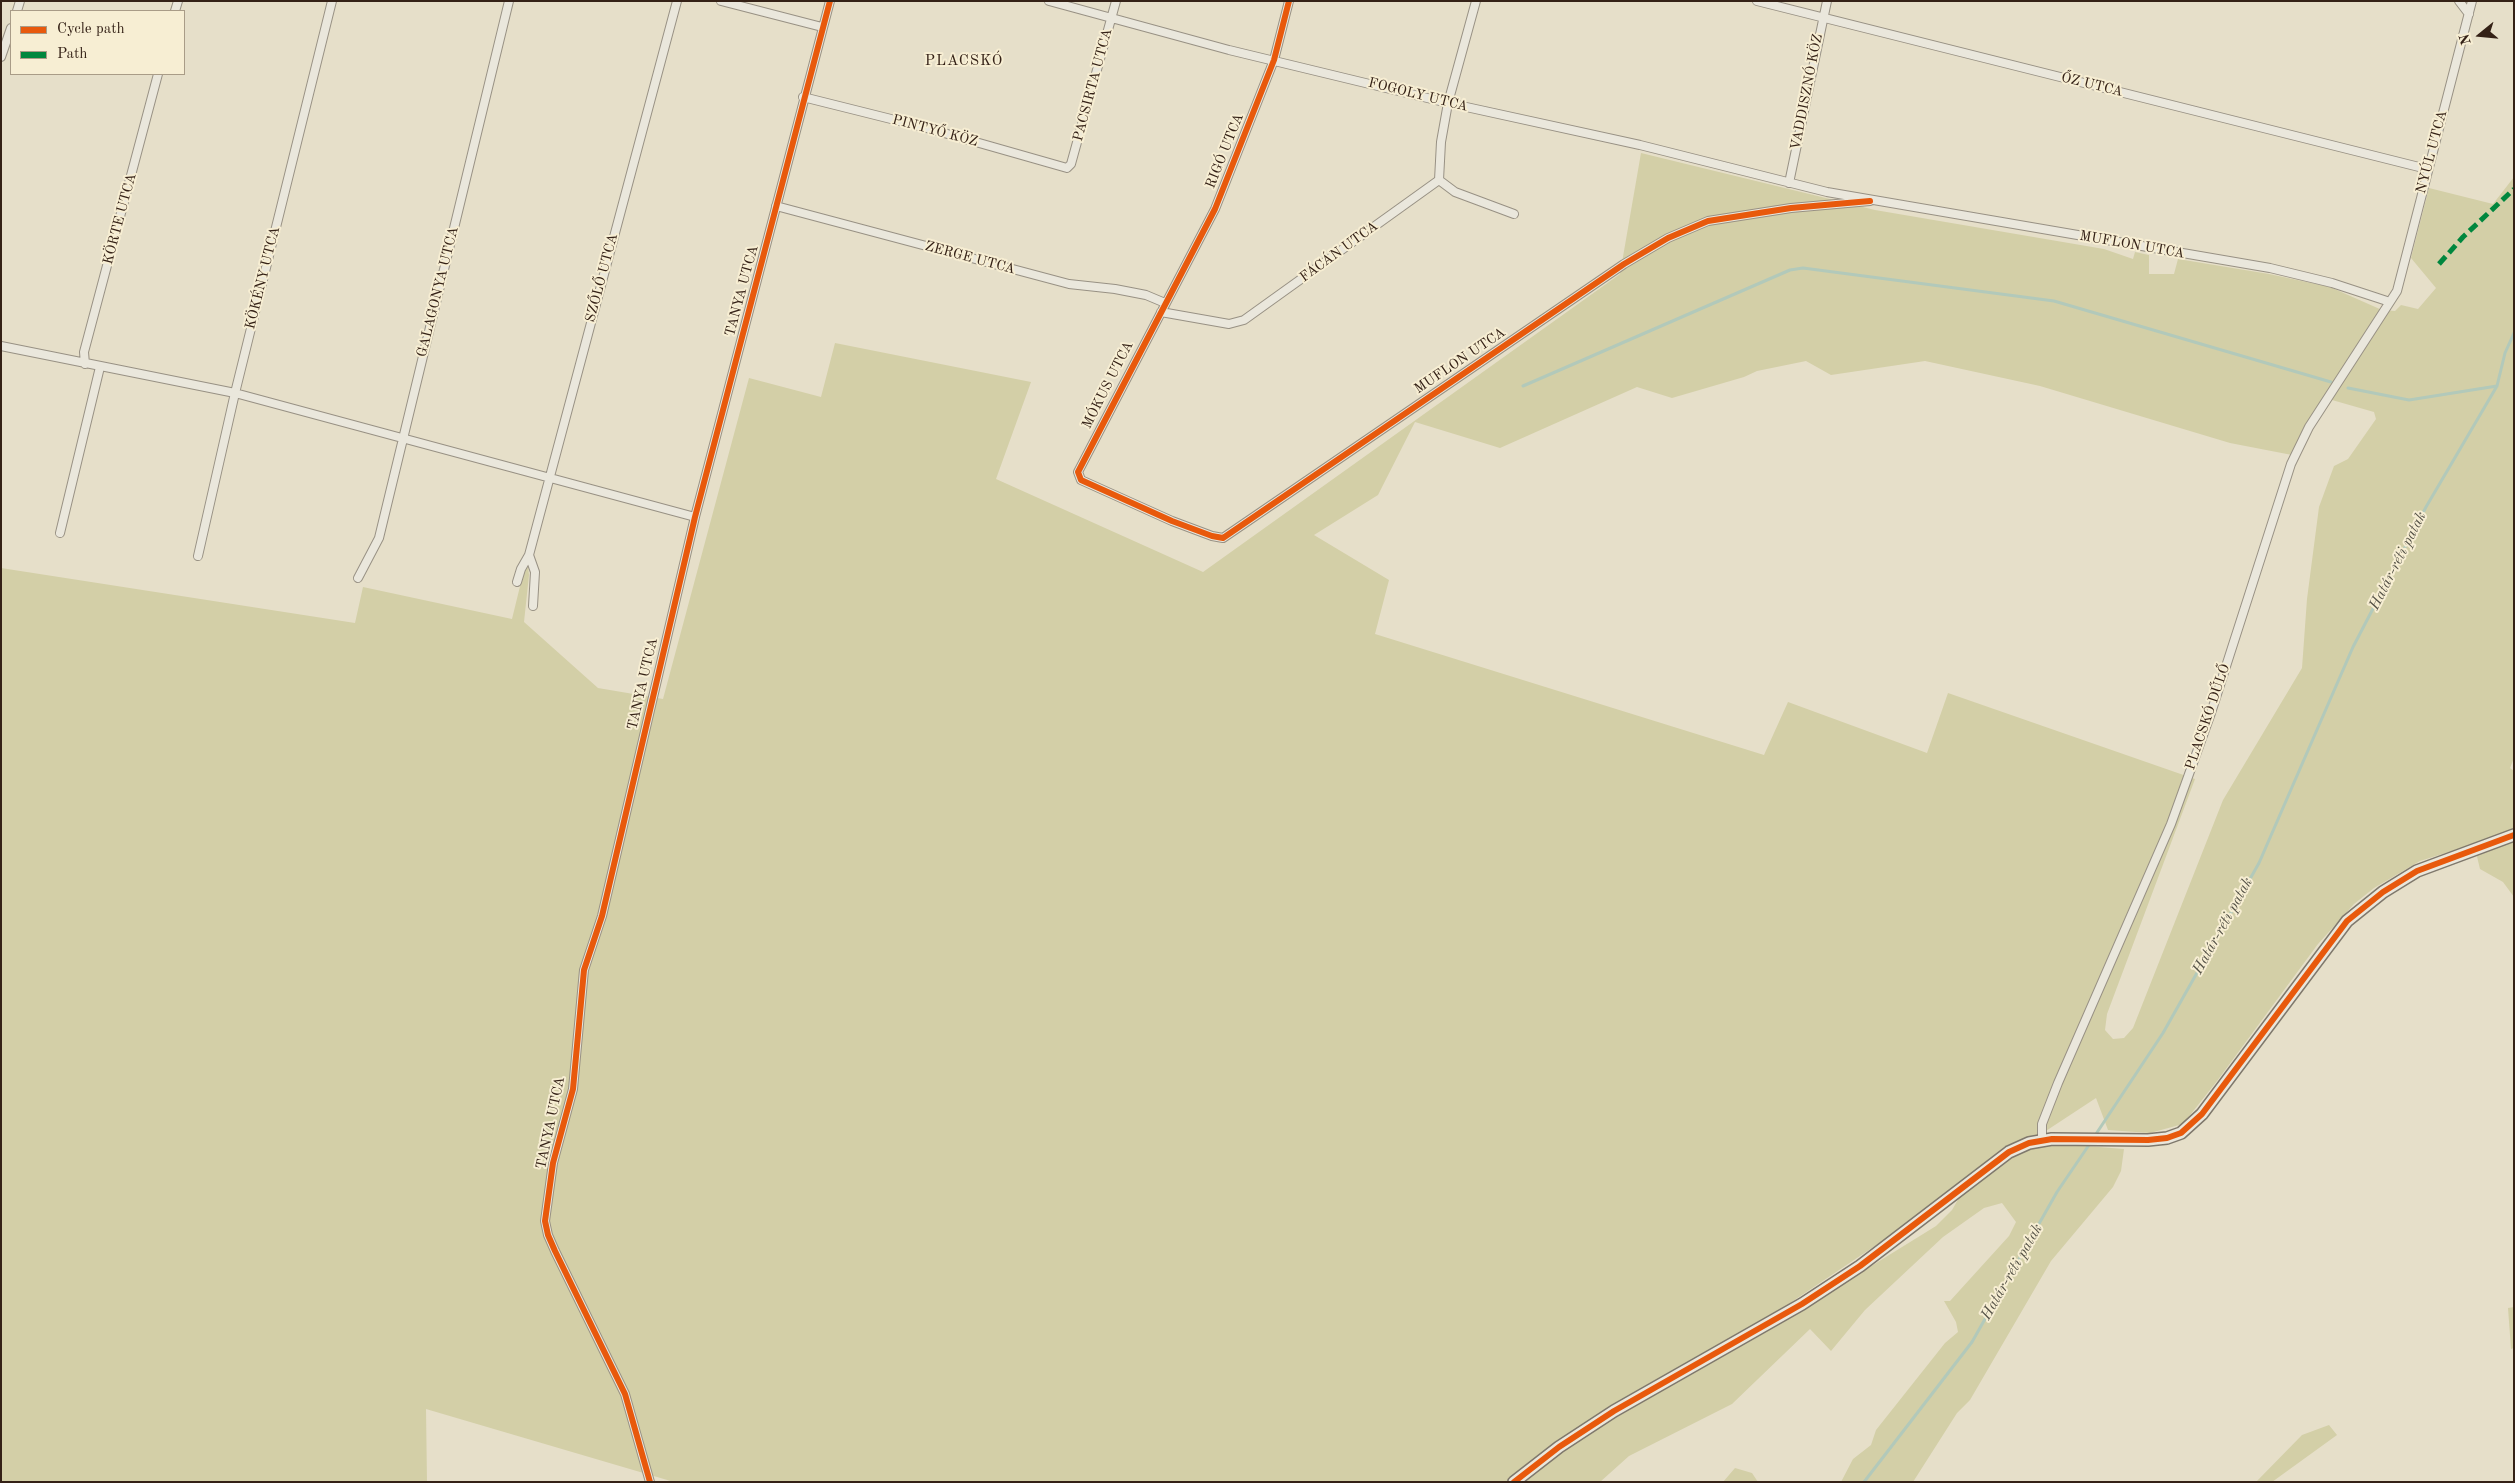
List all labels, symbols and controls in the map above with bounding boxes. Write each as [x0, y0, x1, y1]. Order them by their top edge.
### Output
legend [10, 10, 185, 75]
north arrow [2455, 10, 2505, 60]
text: Cycle path [57, 22, 125, 37]
street label: PACSIRTA UTCA [1070, 27, 1116, 143]
street label: VADDISZNÓ KÖZ [1787, 32, 1827, 152]
text: N [2457, 32, 2474, 47]
text: Path [57, 47, 87, 62]
district label: PLACSKÓ [924, 52, 1004, 70]
street label: ŐZ UTCA [2059, 69, 2125, 101]
street label: FOGOLY UTCA [1366, 74, 1470, 116]
street label: NYÚL UTCA [2413, 109, 2451, 195]
street label: PINTYŐ KÖZ [890, 111, 980, 151]
street label: RIGÓ UTCA [1202, 111, 1248, 191]
street label: KÖRTE UTCA [100, 172, 140, 266]
street label: FÁCÁN UTCA [1297, 218, 1381, 286]
street label: KÖKÉNY UTCA [242, 225, 284, 331]
street label: GALAGONYA UTCA [414, 225, 462, 359]
street label: MUFLON UTCA [2078, 228, 2186, 262]
street label: SZŐLŐ UTCA [582, 232, 622, 324]
street label: ZERGE UTCA [923, 238, 1017, 278]
street label: TANYA UTCA [722, 243, 762, 339]
street label: MUFLON UTCA [1411, 324, 1509, 398]
street label: MÓKUS UTCA [1079, 338, 1137, 432]
water label: Határ-réti patak [2366, 509, 2430, 613]
street label: TANYA UTCA [624, 636, 662, 732]
street label: PLACSKÓ DŰLŐ [2182, 662, 2234, 772]
water label: Határ-réti patak [2189, 874, 2257, 978]
street label: TANYA UTCA [533, 1075, 569, 1171]
water label: Határ-réti patak [1977, 1221, 2047, 1323]

